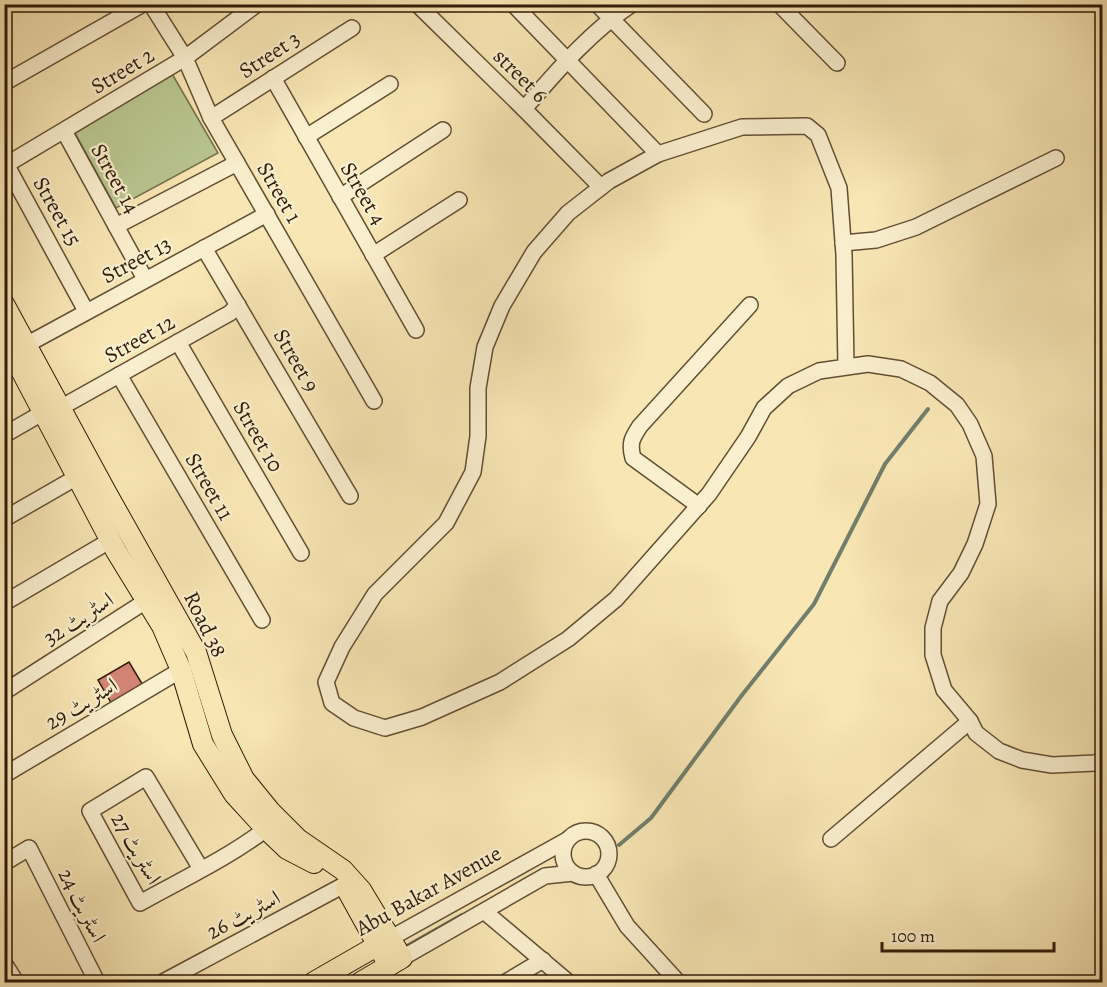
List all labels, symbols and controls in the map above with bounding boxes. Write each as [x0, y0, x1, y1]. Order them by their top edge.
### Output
street label: Street 3 [233, 24, 306, 86]
street label: Street 2 [85, 40, 160, 101]
street label: street 6 [486, 42, 554, 110]
street label: Street 14 [84, 138, 147, 219]
street label: Street 1 [250, 156, 309, 229]
street label: Street 4 [333, 156, 393, 231]
street label: Street 15 [26, 171, 89, 252]
street label: Street 13 [96, 229, 177, 291]
street label: Street 12 [99, 307, 180, 371]
street label: Street 9 [266, 323, 326, 398]
street label: Street 10 [226, 395, 291, 478]
street label: Street 11 [178, 447, 241, 526]
street label: اسٹریٹ 32 [37, 585, 120, 653]
street label: Road 38 [176, 586, 234, 662]
street label: اسٹریٹ 29 [40, 671, 123, 737]
street label: اسٹریٹ 27 [103, 807, 169, 890]
street label: Abu Bakar Avenue [349, 838, 507, 944]
street label: اسٹریٹ 24 [51, 863, 114, 948]
street label: اسٹریٹ 26 [201, 883, 286, 947]
scale bar [882, 915, 1054, 953]
text: 100 m [891, 924, 935, 948]

